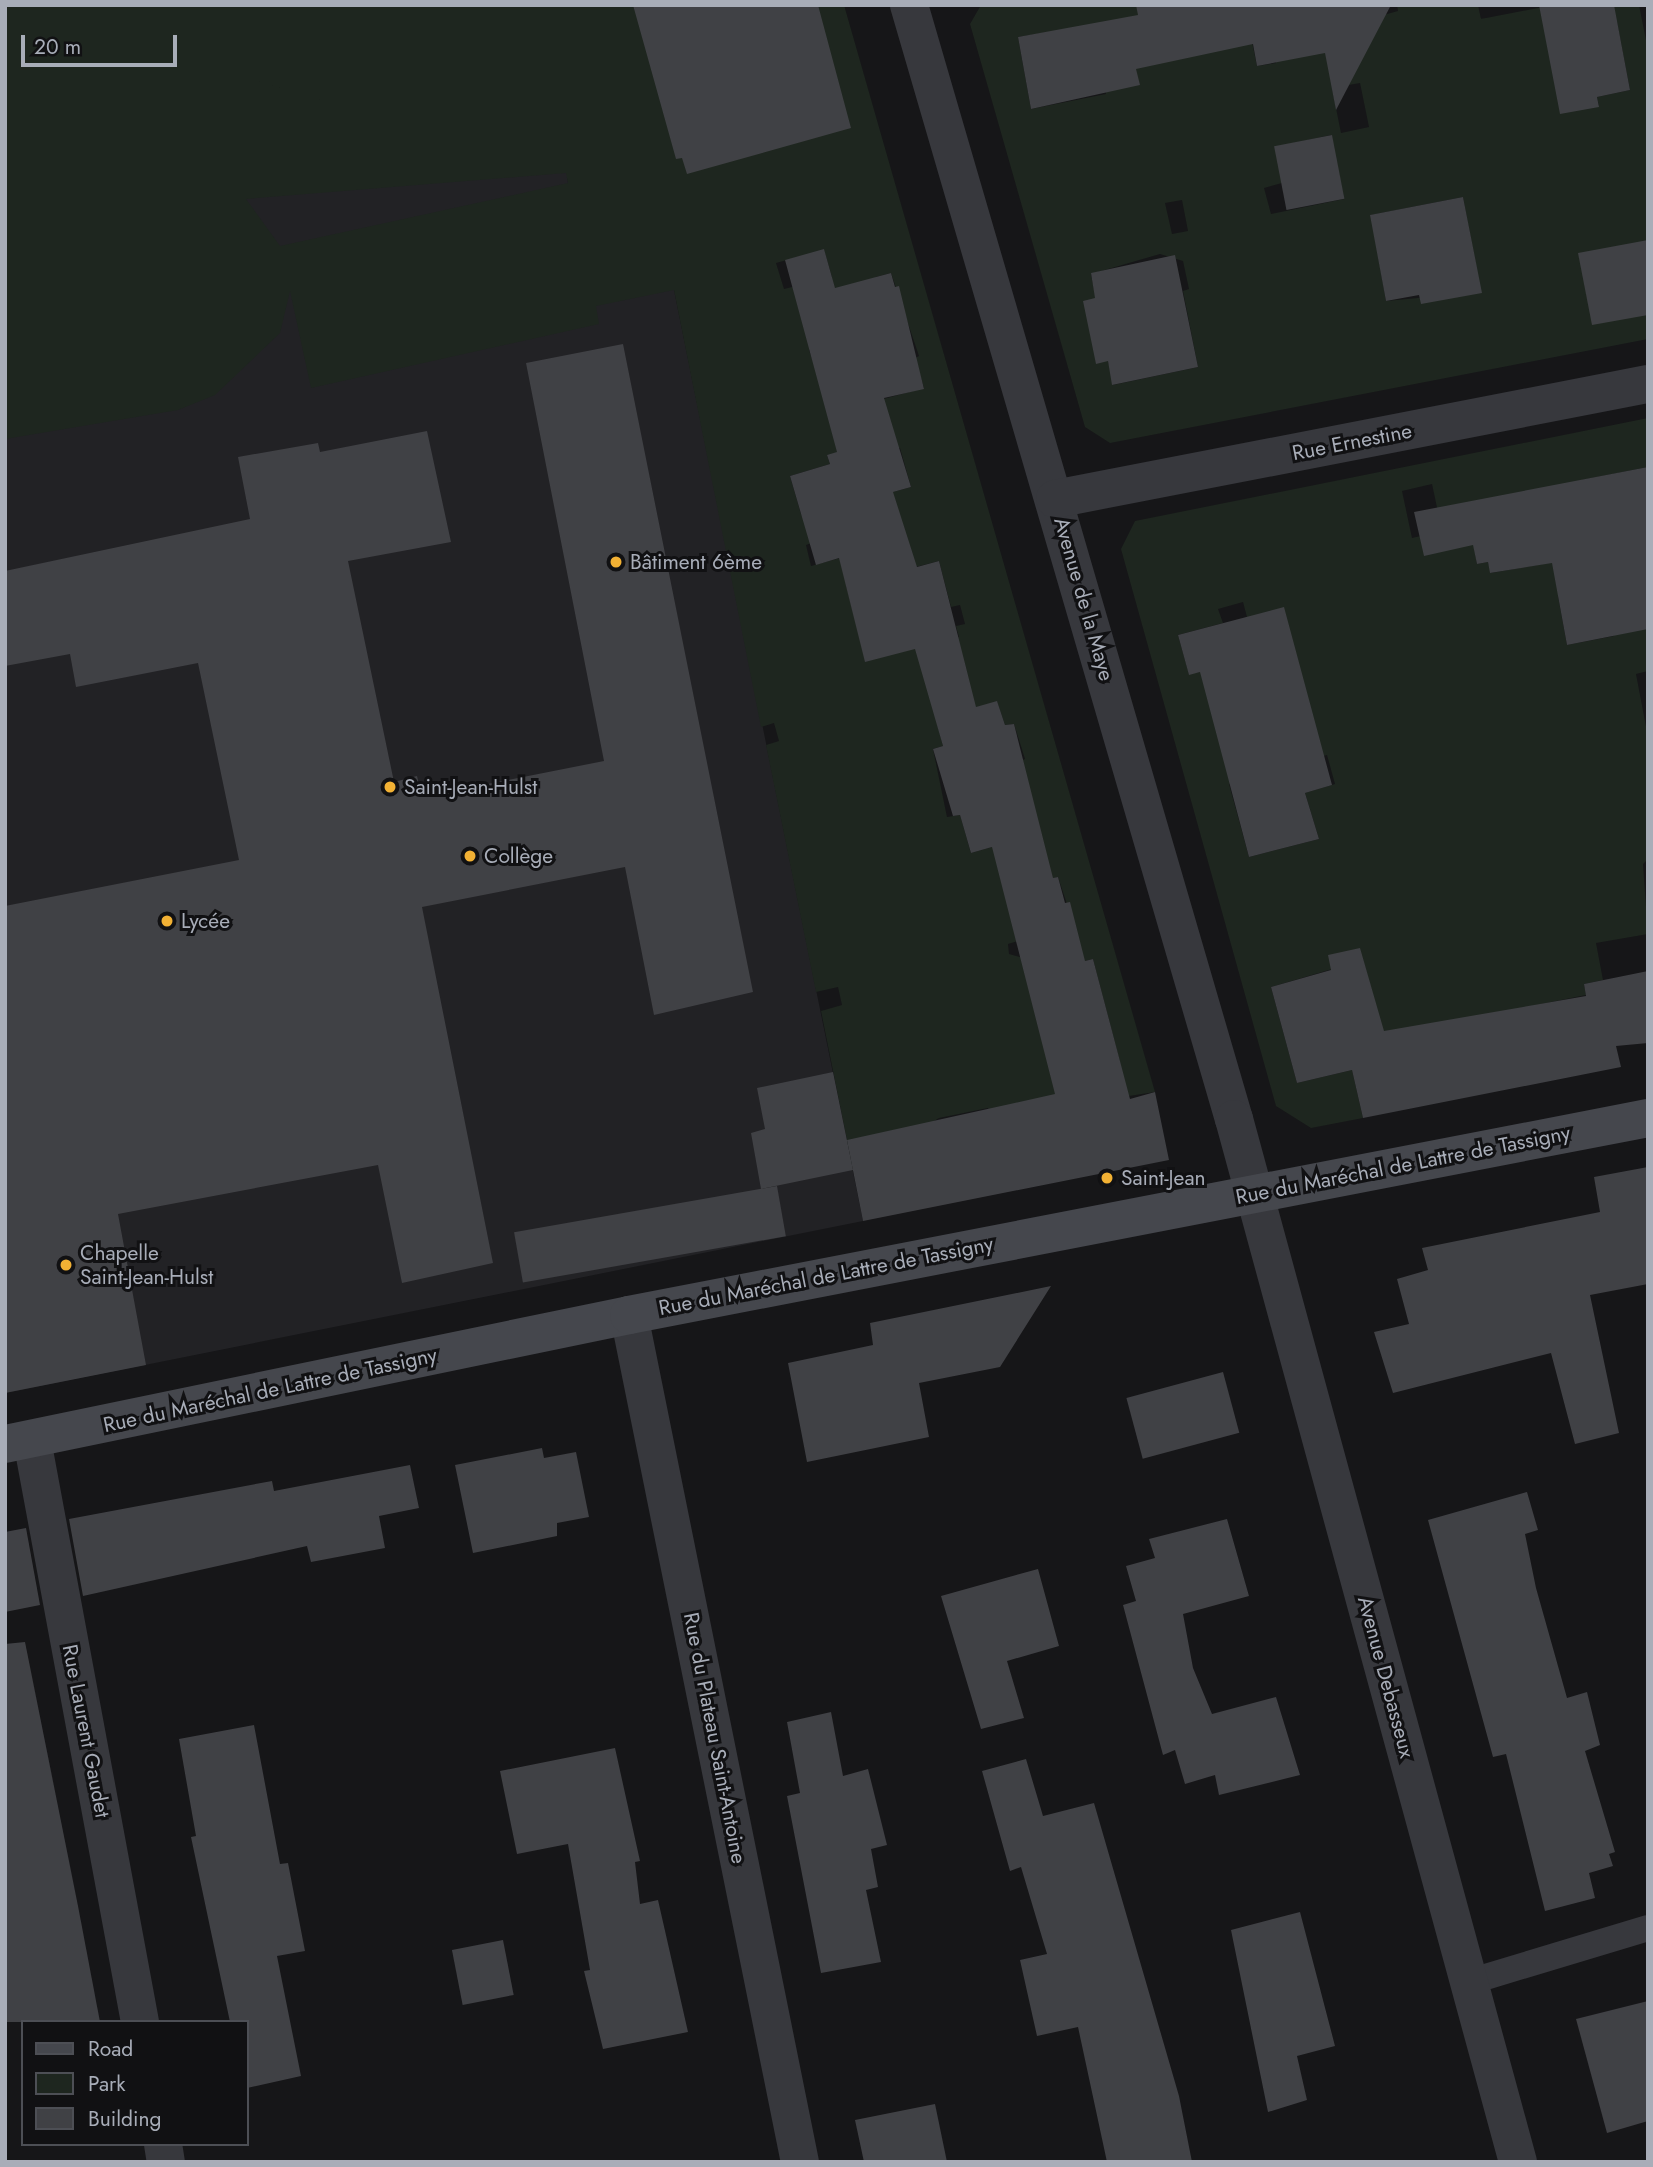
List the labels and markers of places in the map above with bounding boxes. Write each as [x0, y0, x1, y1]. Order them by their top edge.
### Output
place label: Bâtiment 6ème [630, 549, 762, 575]
marker: Bâtiment 6ème [608, 554, 624, 570]
place label: Saint-Jean-Hulst [404, 774, 537, 800]
marker: Saint-Jean-Hulst [382, 779, 398, 795]
place label: Collège [484, 843, 553, 869]
marker: Collège [462, 848, 478, 864]
place label: Lycée [181, 908, 230, 934]
marker: Lycée [159, 913, 175, 929]
place label: Saint-Jean [1121, 1165, 1206, 1191]
marker: Saint-Jean [1099, 1170, 1115, 1186]
place label: Chapelle Saint-Jean-Hulst [80, 1240, 213, 1290]
marker: Chapelle Saint-Jean-Hulst [58, 1257, 74, 1273]

